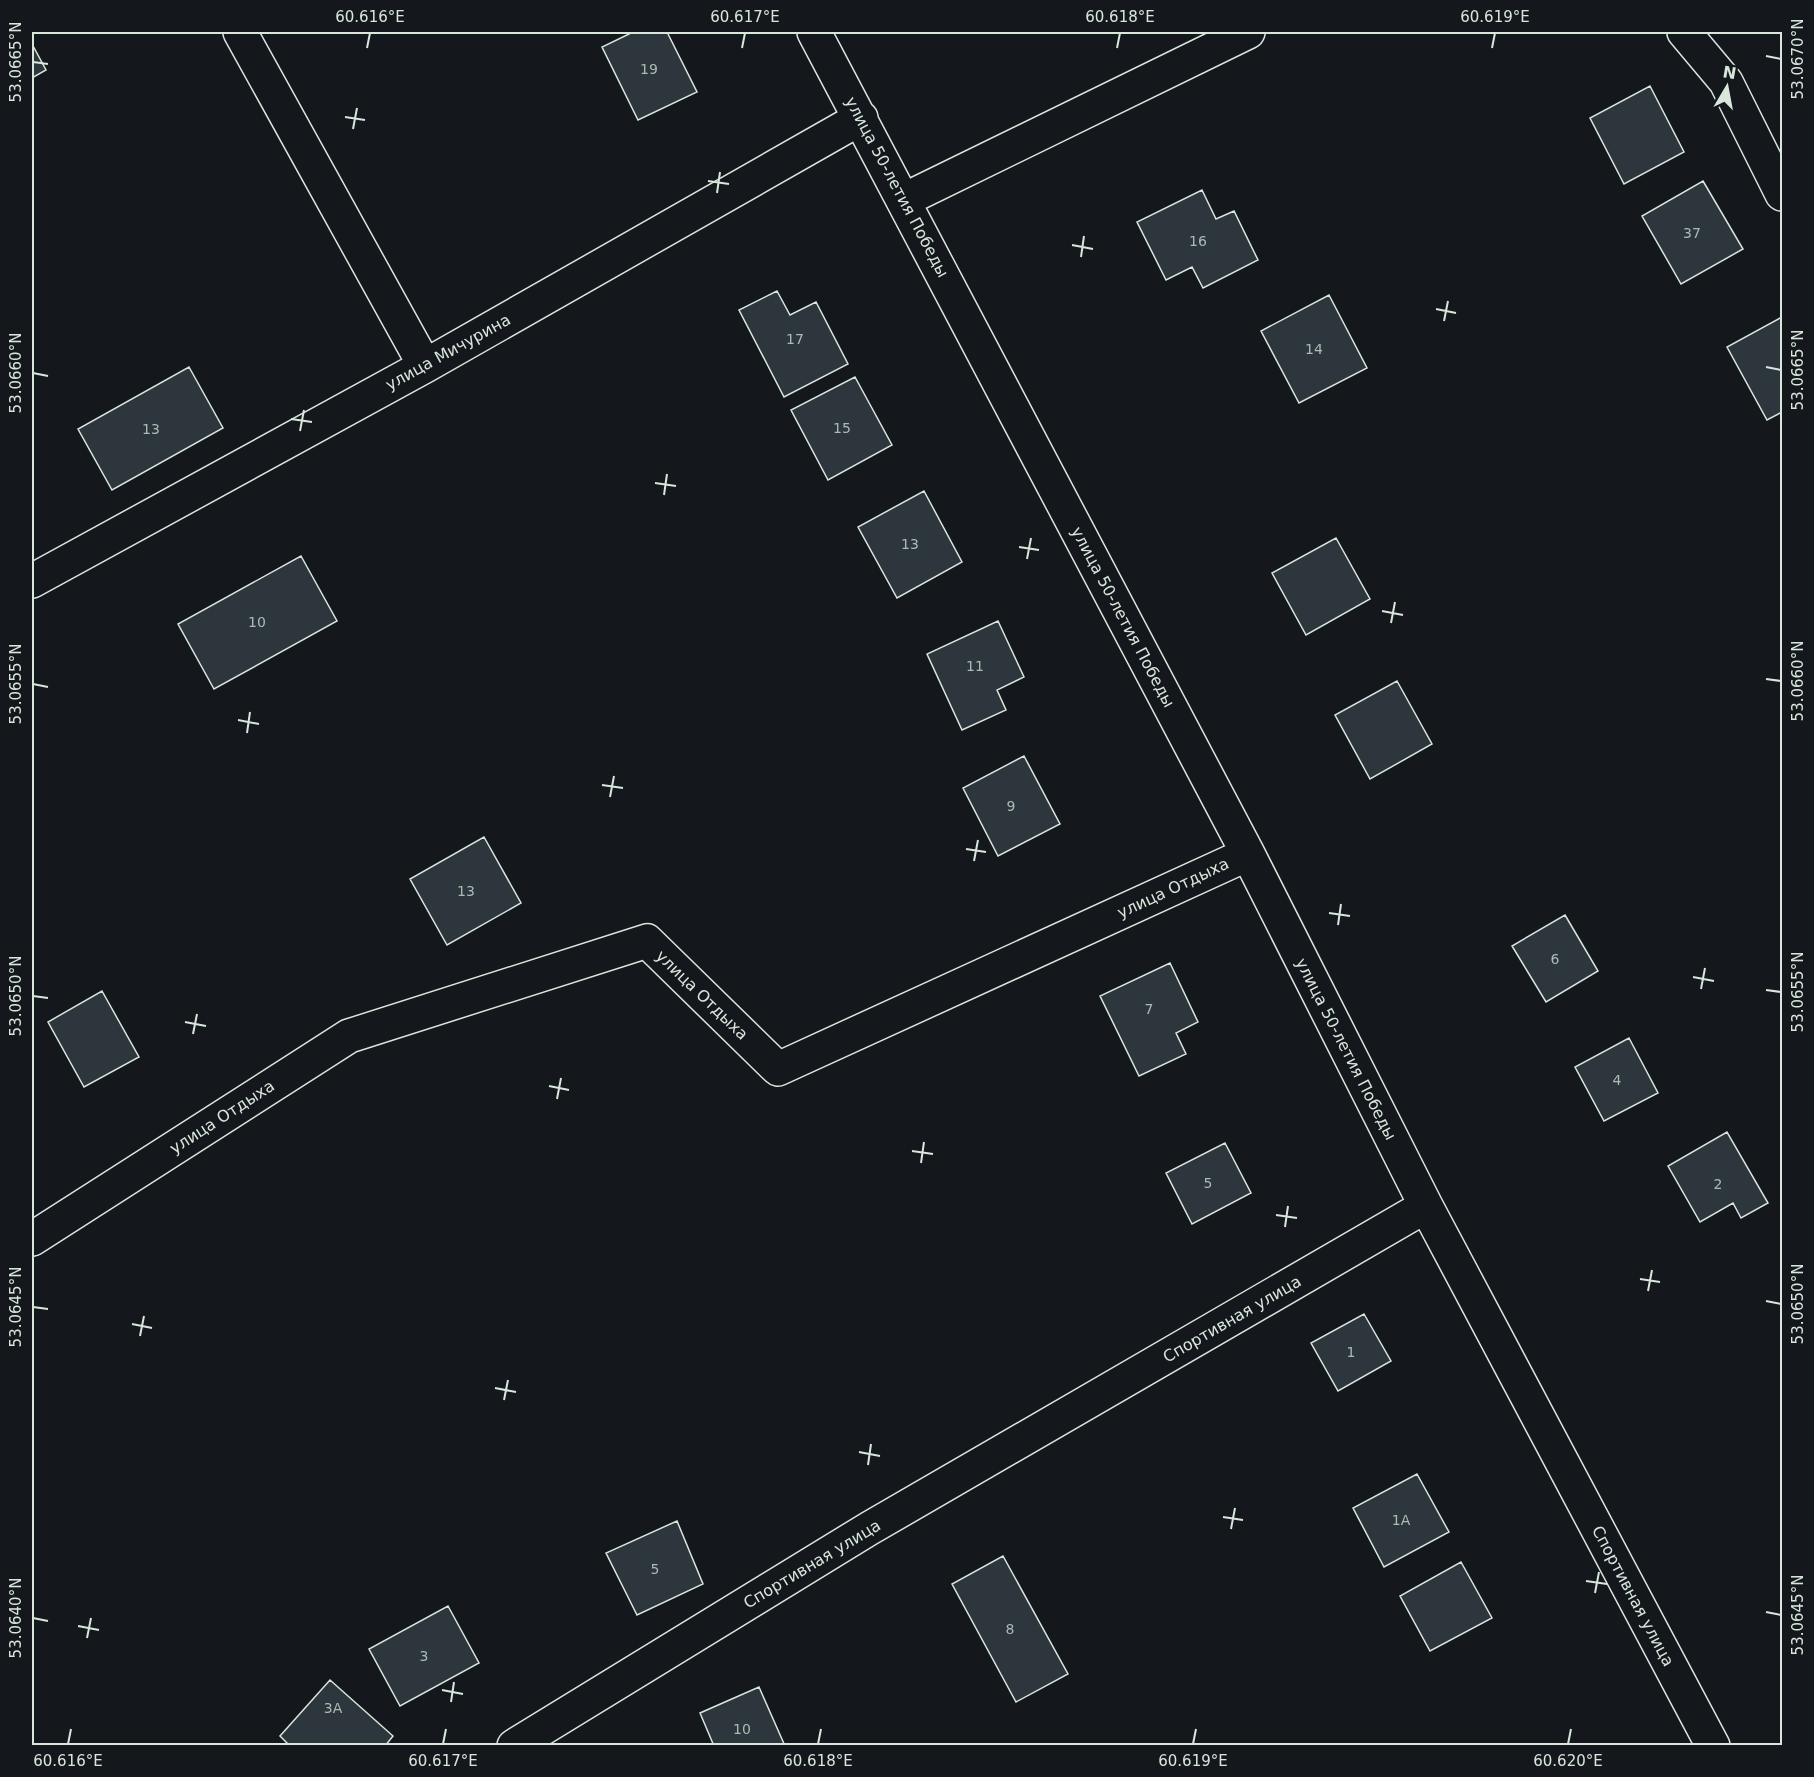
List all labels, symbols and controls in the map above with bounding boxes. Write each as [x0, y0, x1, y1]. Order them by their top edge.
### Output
text: 60.616°E [335, 8, 405, 26]
text: 60.617°E [710, 8, 780, 26]
text: 60.618°E [1085, 8, 1155, 26]
text: 60.619°E [1460, 8, 1530, 26]
text: 53.0670°N [1789, 19, 1807, 99]
text: 53.0665°N [7, 22, 25, 102]
north arrow [1697, 57, 1757, 117]
house number: 19 [640, 61, 658, 77]
text: N [1721, 62, 1738, 83]
street label: улица 50-летия Победы [841, 93, 953, 281]
house number: 37 [1683, 225, 1701, 241]
house number: 16 [1189, 233, 1207, 249]
street label: улица Мичурина [382, 310, 514, 394]
text: 53.0665°N [1789, 330, 1807, 410]
house number: 17 [786, 331, 804, 347]
text: 53.0660°N [7, 333, 25, 413]
house number: 14 [1305, 341, 1323, 357]
house number: 15 [833, 420, 851, 436]
house number: 13 [142, 421, 160, 437]
street label: улица 50-летия Победы [1067, 523, 1179, 711]
house number: 13 [901, 536, 919, 552]
house number: 10 [248, 614, 266, 630]
text: 53.0660°N [1789, 641, 1807, 721]
text: 53.0655°N [7, 644, 25, 724]
house number: 11 [966, 658, 984, 674]
house number: 9 [1007, 798, 1015, 814]
street label: улица Отдыха [1114, 854, 1232, 922]
house number: 13 [457, 883, 475, 899]
street label: улица Отдыха [652, 946, 752, 1044]
house number: 6 [1551, 951, 1560, 967]
text: 53.0655°N [1789, 952, 1807, 1032]
street label: улица 50-летия Победы [1292, 955, 1400, 1143]
text: 53.0650°N [7, 956, 25, 1036]
house number: 7 [1145, 1001, 1153, 1017]
house number: 4 [1613, 1072, 1622, 1088]
street label: улица Отдыха [166, 1076, 278, 1158]
house number: 5 [1204, 1175, 1212, 1191]
house number: 2 [1714, 1176, 1722, 1192]
text: 53.0650°N [1789, 1264, 1807, 1344]
text: 53.0645°N [7, 1267, 25, 1347]
street label: Спортивная улица [1159, 1272, 1305, 1366]
house number: 1 [1347, 1344, 1355, 1360]
house number: 1А [1392, 1512, 1411, 1528]
street label: Спортивная улица [740, 1516, 884, 1612]
street label: Спортивная улица [1588, 1522, 1678, 1670]
house number: 5 [651, 1561, 659, 1577]
text: 53.0645°N [1789, 1575, 1807, 1655]
text: 53.0640°N [7, 1578, 25, 1658]
house number: 8 [1006, 1621, 1014, 1637]
house number: 3 [420, 1648, 428, 1664]
house number: 3А [324, 1700, 343, 1716]
house number: 10 [733, 1721, 751, 1737]
text: 60.616°E [33, 1752, 103, 1770]
text: 60.617°E [408, 1752, 478, 1770]
text: 60.618°E [783, 1752, 853, 1770]
text: 60.619°E [1158, 1752, 1228, 1770]
text: 60.620°E [1533, 1752, 1603, 1770]

